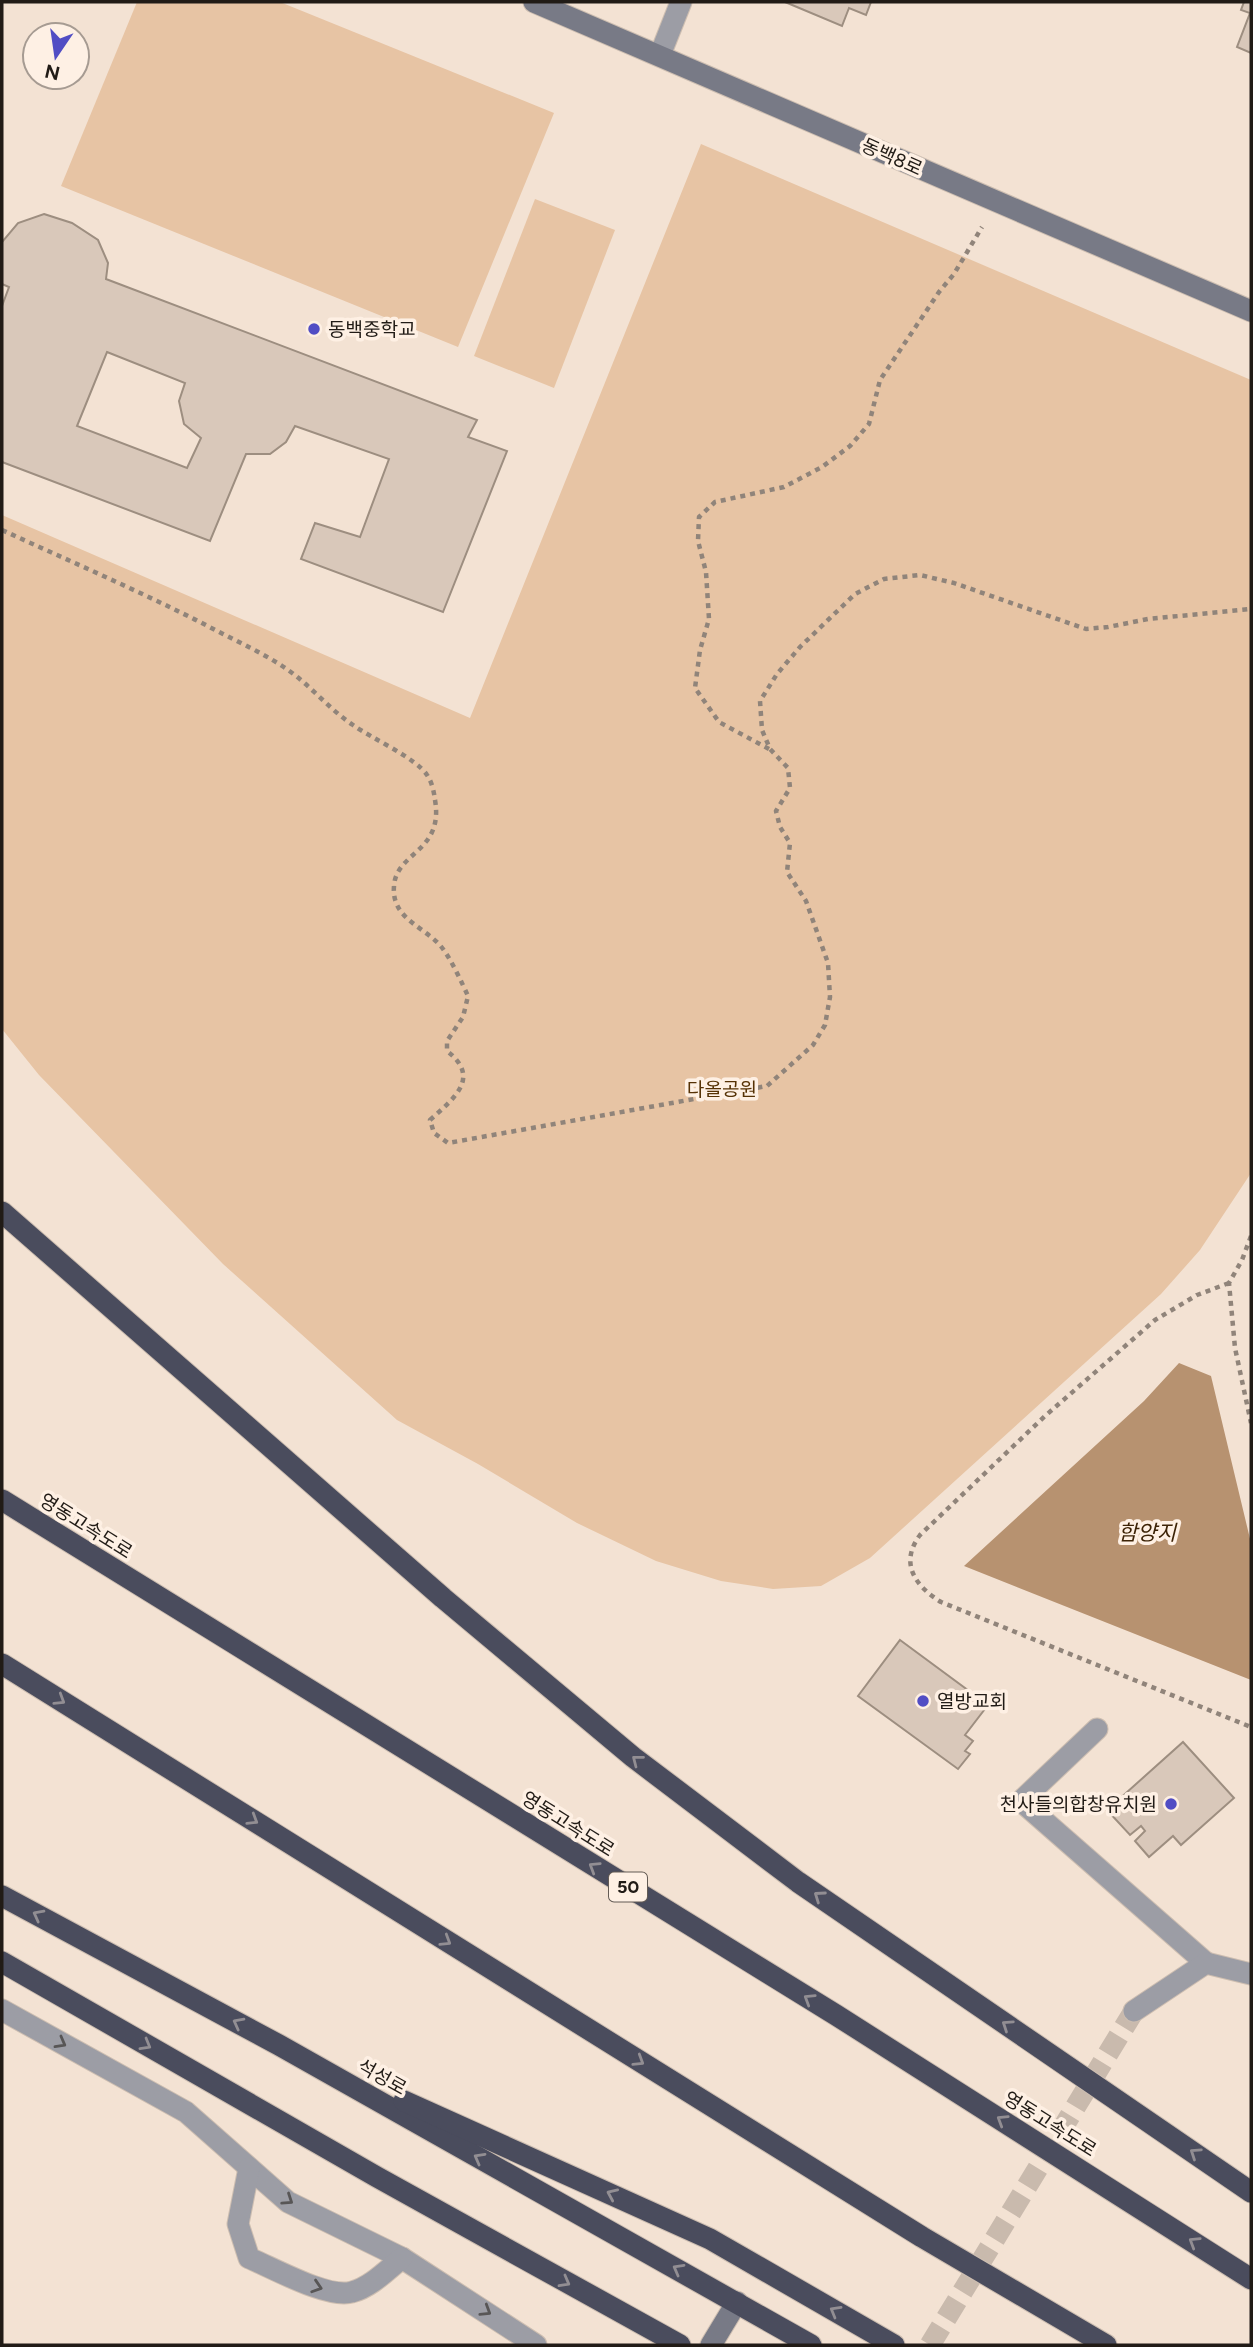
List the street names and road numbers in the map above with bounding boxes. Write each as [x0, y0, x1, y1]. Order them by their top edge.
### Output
street label: 동백8로 [858, 133, 926, 181]
street label: 영동고속도로 [35, 1488, 137, 1564]
street label: 영동고속도로 [517, 1786, 619, 1862]
road number: 50 [609, 1872, 647, 1901]
street label: 석성로 [353, 2054, 411, 2100]
street label: 영동고속도로 [999, 2086, 1101, 2162]

